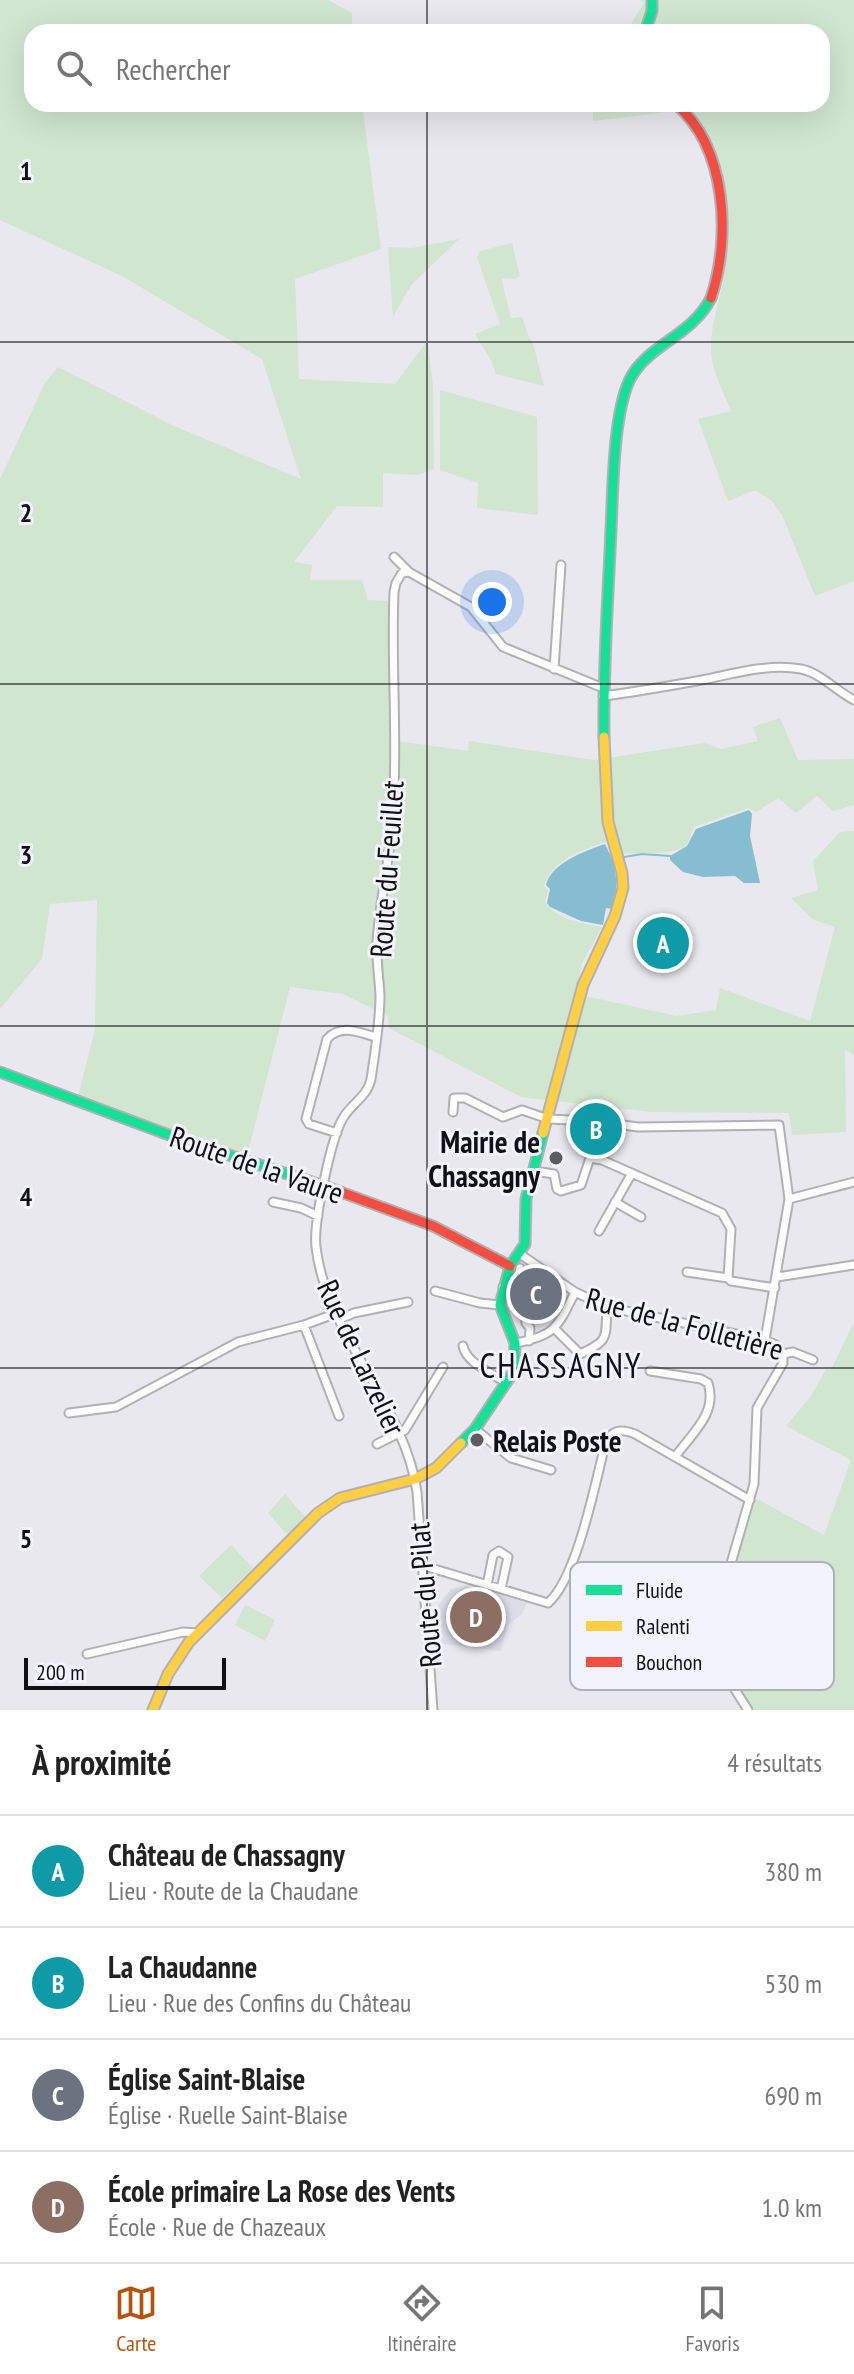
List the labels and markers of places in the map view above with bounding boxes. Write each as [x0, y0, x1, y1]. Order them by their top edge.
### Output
pin: A [637, 913, 689, 973]
pin: B [570, 1099, 622, 1159]
place label: Mairie de Chassagny [428, 1122, 541, 1195]
marker: Mairie de Chassagny [547, 1149, 565, 1167]
pin: C [510, 1264, 562, 1324]
place label: Relais Poste [493, 1421, 622, 1460]
marker: Relais Poste [468, 1431, 486, 1449]
pin: D [450, 1587, 502, 1647]

